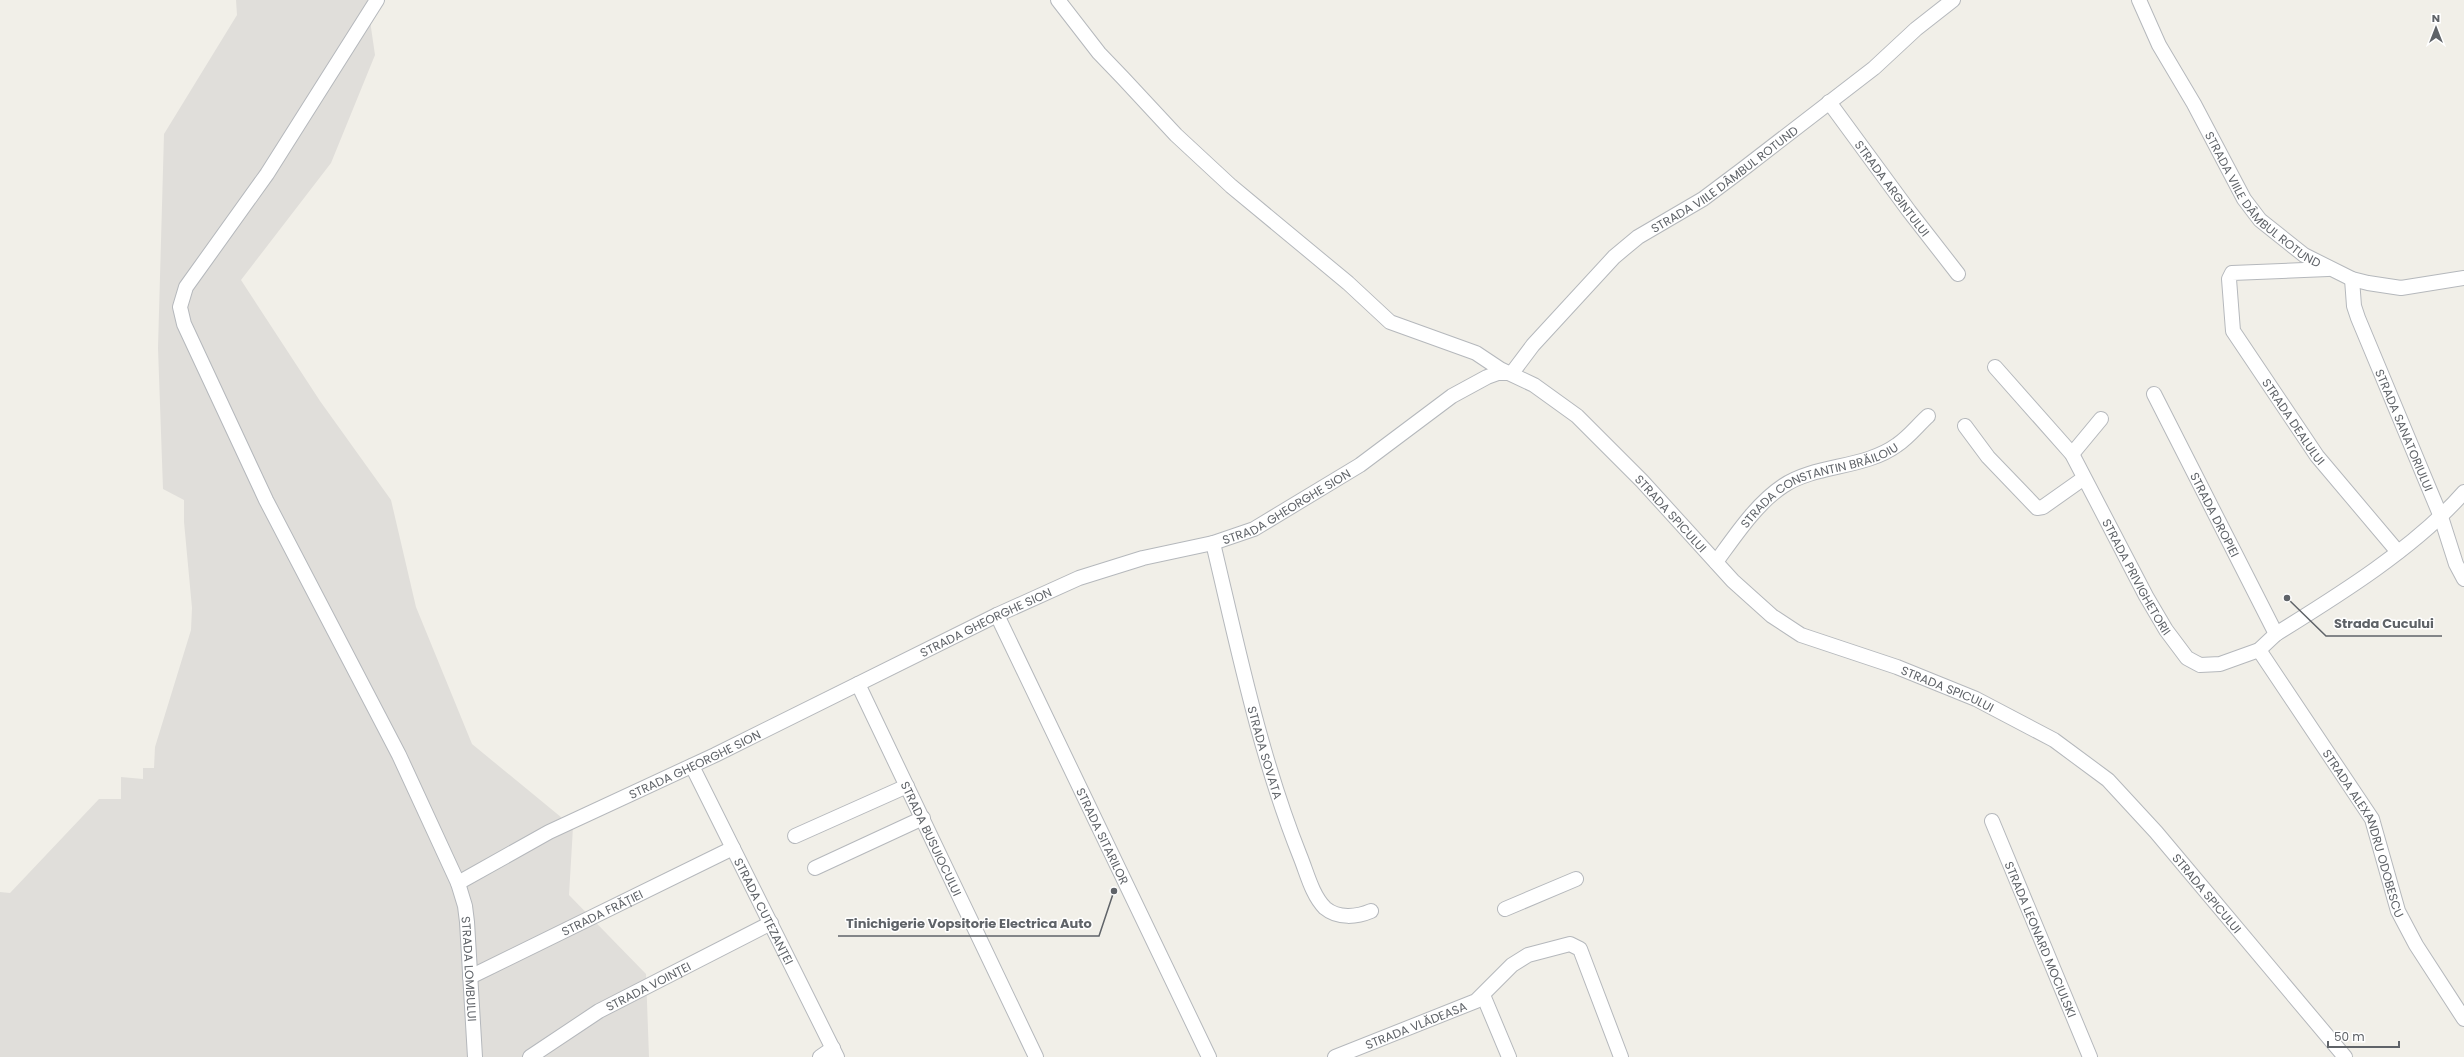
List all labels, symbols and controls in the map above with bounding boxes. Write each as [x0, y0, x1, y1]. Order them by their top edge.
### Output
north arrow [2416, 8, 2456, 48]
text: N [2432, 10, 2440, 26]
street label: STRADA VIILE DÂMBUL ROTUND [1647, 121, 1801, 236]
street label: STRADA VIILE DÂMBUL ROTUND [2201, 128, 2324, 271]
street label: STRADA ARGINTULUI [1851, 137, 1934, 240]
street label: STRADA SANATORIULUI [2372, 366, 2438, 494]
street label: STRADA DEALULUI [2259, 375, 2329, 468]
street label: STRADA CONSTANTIN BRĂILOIU [1736, 438, 1901, 531]
street label: STRADA GHEORGHE SION [1220, 464, 1353, 548]
street label: STRADA DROPIEI [2187, 469, 2244, 560]
street label: STRADA SPICULUI [1632, 471, 1711, 556]
street label: STRADA PRIVIGHETORII [2099, 516, 2175, 639]
street label: STRADA GHEORGHE SION [917, 583, 1054, 661]
callout: Strada Cucului [2326, 611, 2442, 636]
text: Strada Cucului [2334, 614, 2434, 633]
street label: STRADA SPICULUI [1899, 661, 1997, 716]
street label: STRADA SOVATA [1244, 704, 1287, 801]
street label: STRADA GHEORGHE SION [626, 725, 763, 802]
street label: STRADA ALEXANDRU ODOBESCU [2319, 746, 2408, 921]
street label: STRADA BUSUIOCULUI [897, 778, 966, 899]
street label: STRADA SITARILOR [1072, 785, 1133, 887]
street label: STRADA SPICULUI [2169, 849, 2246, 937]
street label: STRADA CUTEZANȚEI [730, 855, 798, 967]
street label: STRADA LEONARD MOCIULSKI [2001, 859, 2081, 1020]
street label: STRADA FRĂȚIEI [558, 885, 646, 939]
callout: Tinichigerie Vopsitorie Electrica Auto [838, 911, 1099, 936]
text: Tinichigerie Vopsitorie Electrica Auto [846, 914, 1092, 933]
street label: STRADA LOMBULUI [458, 915, 481, 1022]
street label: STRADA VOINȚEI [603, 957, 693, 1015]
street label: STRADA VLĂDEASA [1363, 997, 1469, 1053]
scale bar [2328, 1023, 2399, 1049]
text: 50 m [2334, 1028, 2365, 1045]

